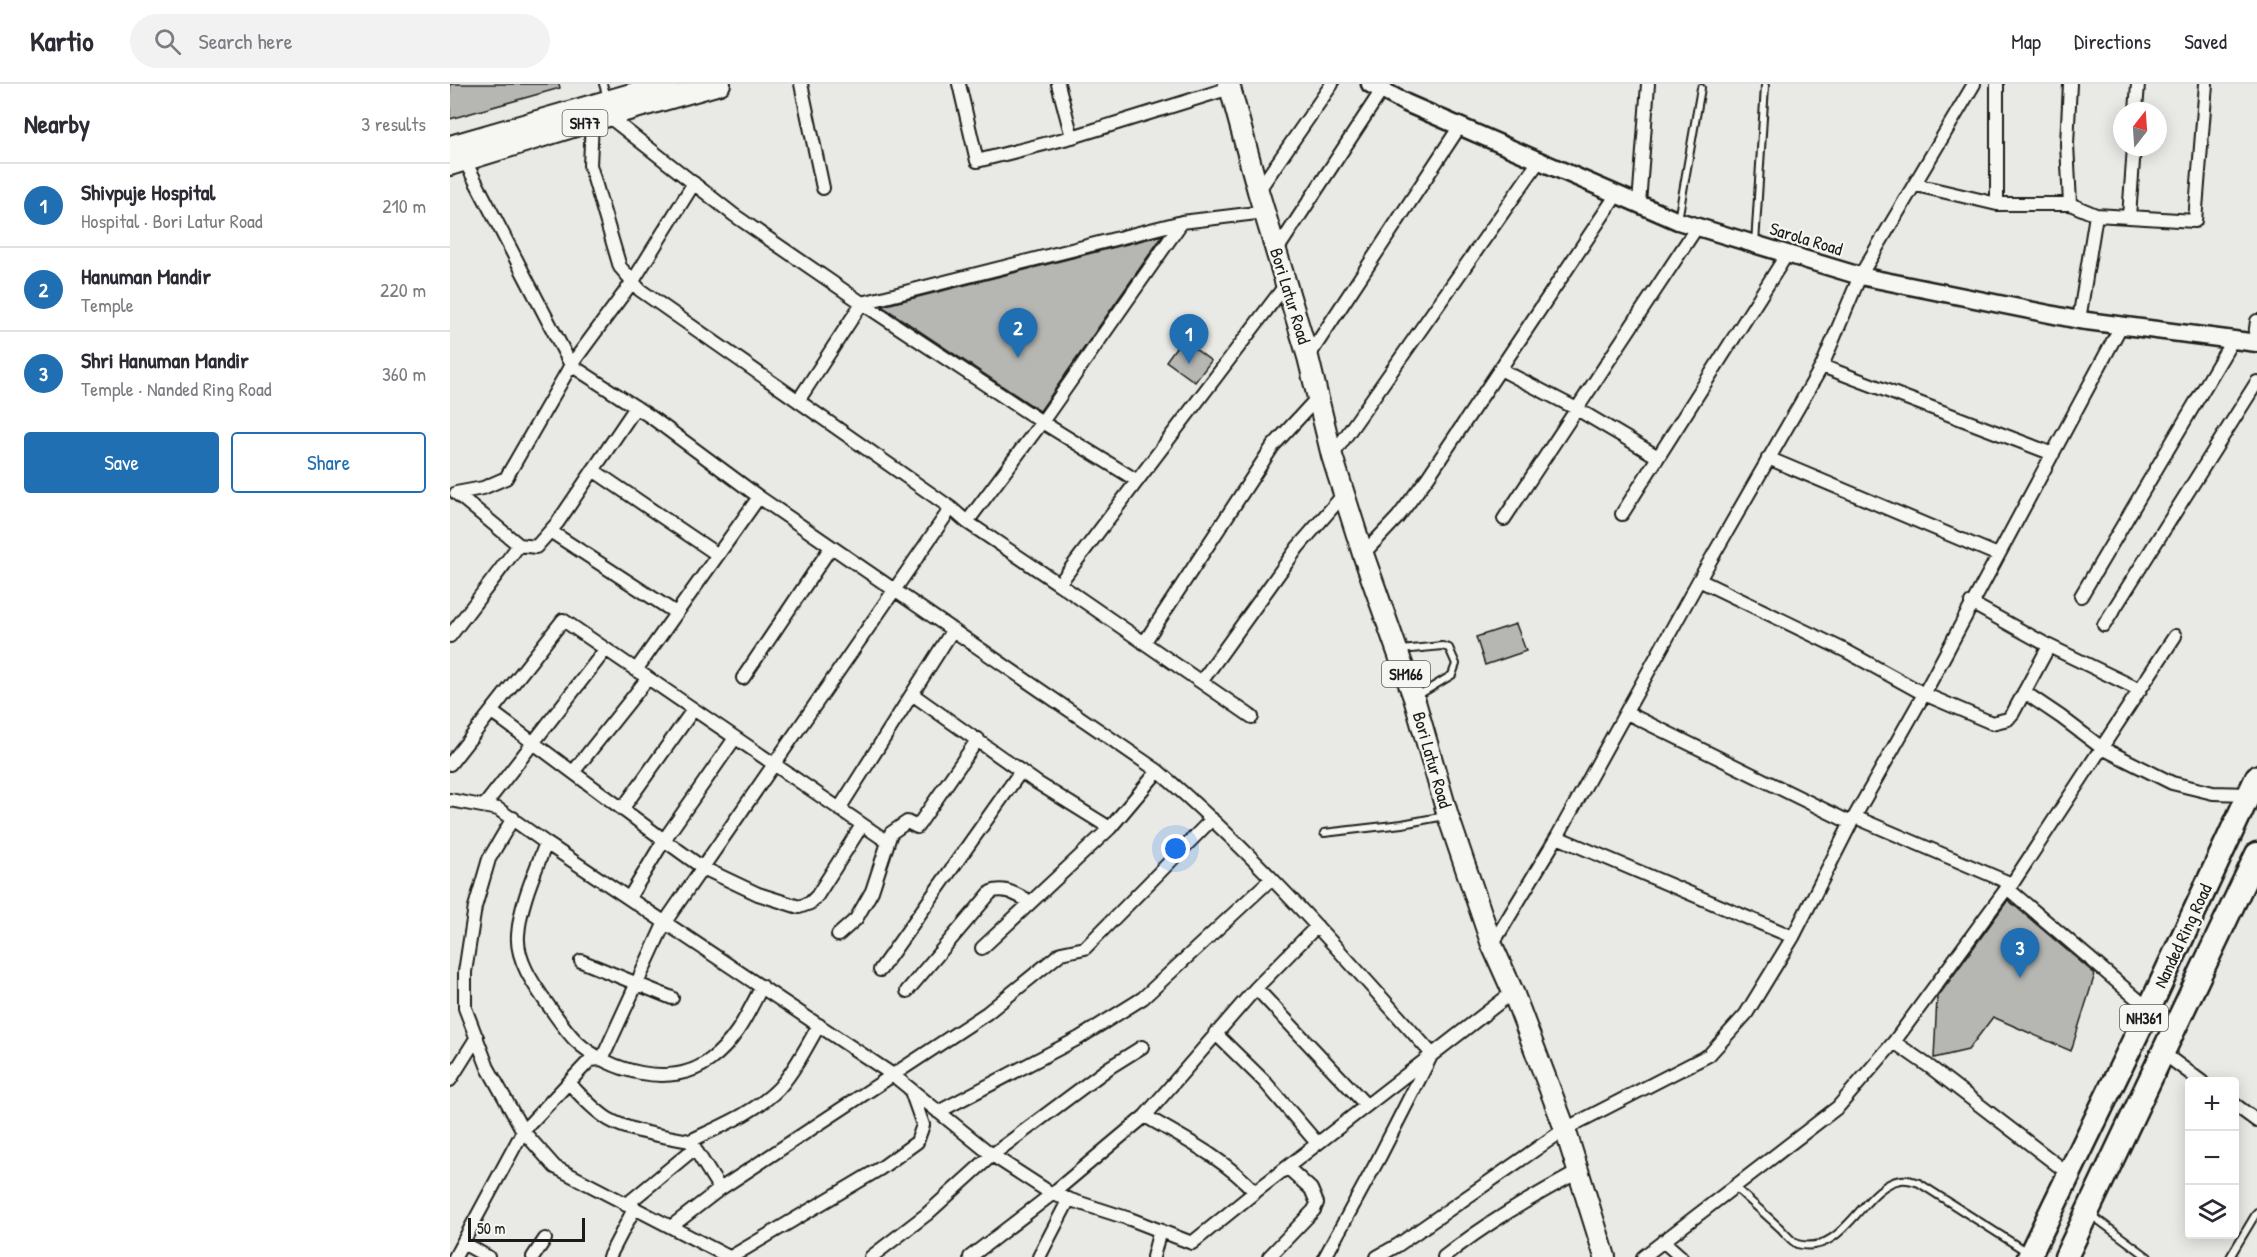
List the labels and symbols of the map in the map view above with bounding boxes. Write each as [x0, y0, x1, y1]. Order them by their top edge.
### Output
north arrow [2113, 102, 2167, 156]
road number: SH77 [562, 110, 608, 136]
street label: Sarola Road [1767, 216, 1846, 261]
street label: Bori Latur Road [1264, 245, 1317, 347]
pin: 2 [998, 308, 1038, 358]
pin: 1 [1170, 314, 1208, 364]
road number: SH166 [1382, 661, 1430, 687]
street label: Bori Latur Road [1407, 709, 1458, 811]
your location [1161, 834, 1190, 863]
street label: Nanded Ring Road [2148, 880, 2218, 992]
pin: 3 [2000, 928, 2040, 978]
road number: NH361 [2120, 1005, 2168, 1031]
scale bar [468, 1215, 585, 1242]

